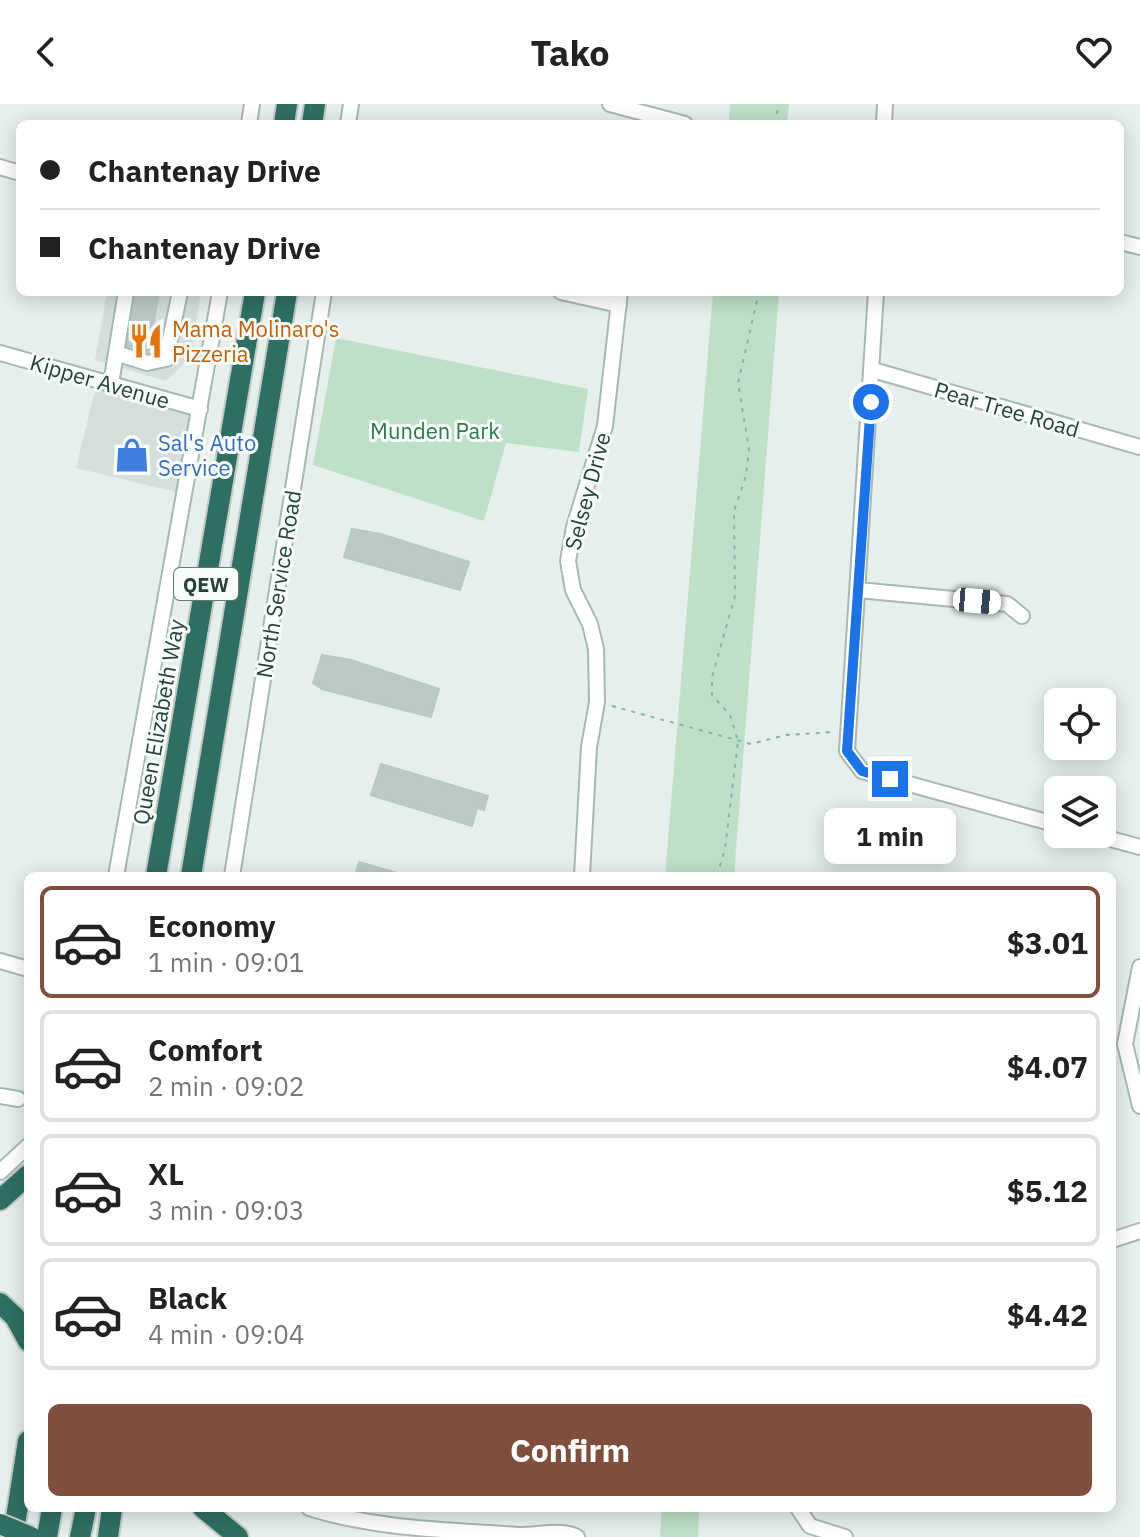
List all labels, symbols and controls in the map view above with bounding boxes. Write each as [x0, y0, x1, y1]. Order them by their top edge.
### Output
text: Tako [530, 29, 610, 76]
icon: back [24, 30, 68, 74]
icon: heart [1072, 30, 1116, 74]
text: Chantenay Drive [88, 151, 321, 190]
text: Chantenay Drive [88, 228, 321, 267]
place label: Mama Molinaro's Pizzeria [172, 314, 340, 368]
restaurant icon: Mama Molinaro's Pizzeria [127, 322, 165, 360]
street label: Kipper Avenue [27, 347, 173, 415]
street label: Pear Tree Road [931, 374, 1083, 444]
route start [853, 384, 889, 420]
park label: Munden Park [370, 416, 500, 445]
place label: Sal's Auto Service [158, 428, 256, 482]
street label: Selsey Drive [557, 429, 617, 553]
shop icon: Sal's Auto Service [113, 436, 151, 474]
street label: North Service Road [249, 488, 307, 680]
road number: QEW [174, 568, 238, 600]
car [952, 587, 1002, 615]
street label: Queen Elizabeth Way [126, 617, 190, 827]
map controls [1044, 688, 1116, 848]
button: locate [1044, 688, 1116, 760]
route end [872, 761, 908, 797]
button: layers [1044, 776, 1116, 848]
callout: 1 min [824, 807, 956, 863]
text: 1 min [856, 819, 924, 853]
icon: car [52, 906, 124, 978]
text: Economy [148, 906, 276, 945]
text: $3.01 [1007, 923, 1088, 962]
text: 1 min · 09:01 [148, 945, 304, 979]
icon: car [52, 1030, 124, 1102]
text: Comfort [148, 1030, 263, 1069]
text: $4.07 [1007, 1047, 1088, 1086]
text: 2 min · 09:02 [148, 1069, 304, 1103]
icon: car [52, 1154, 124, 1226]
text: XL [148, 1154, 184, 1193]
text: $5.12 [1007, 1171, 1088, 1210]
text: 3 min · 09:03 [148, 1193, 304, 1227]
icon: car [52, 1278, 124, 1350]
text: Black [148, 1278, 227, 1317]
text: $4.42 [1007, 1295, 1088, 1334]
text: 4 min · 09:04 [148, 1317, 304, 1351]
button: Confirm [48, 1404, 1092, 1496]

